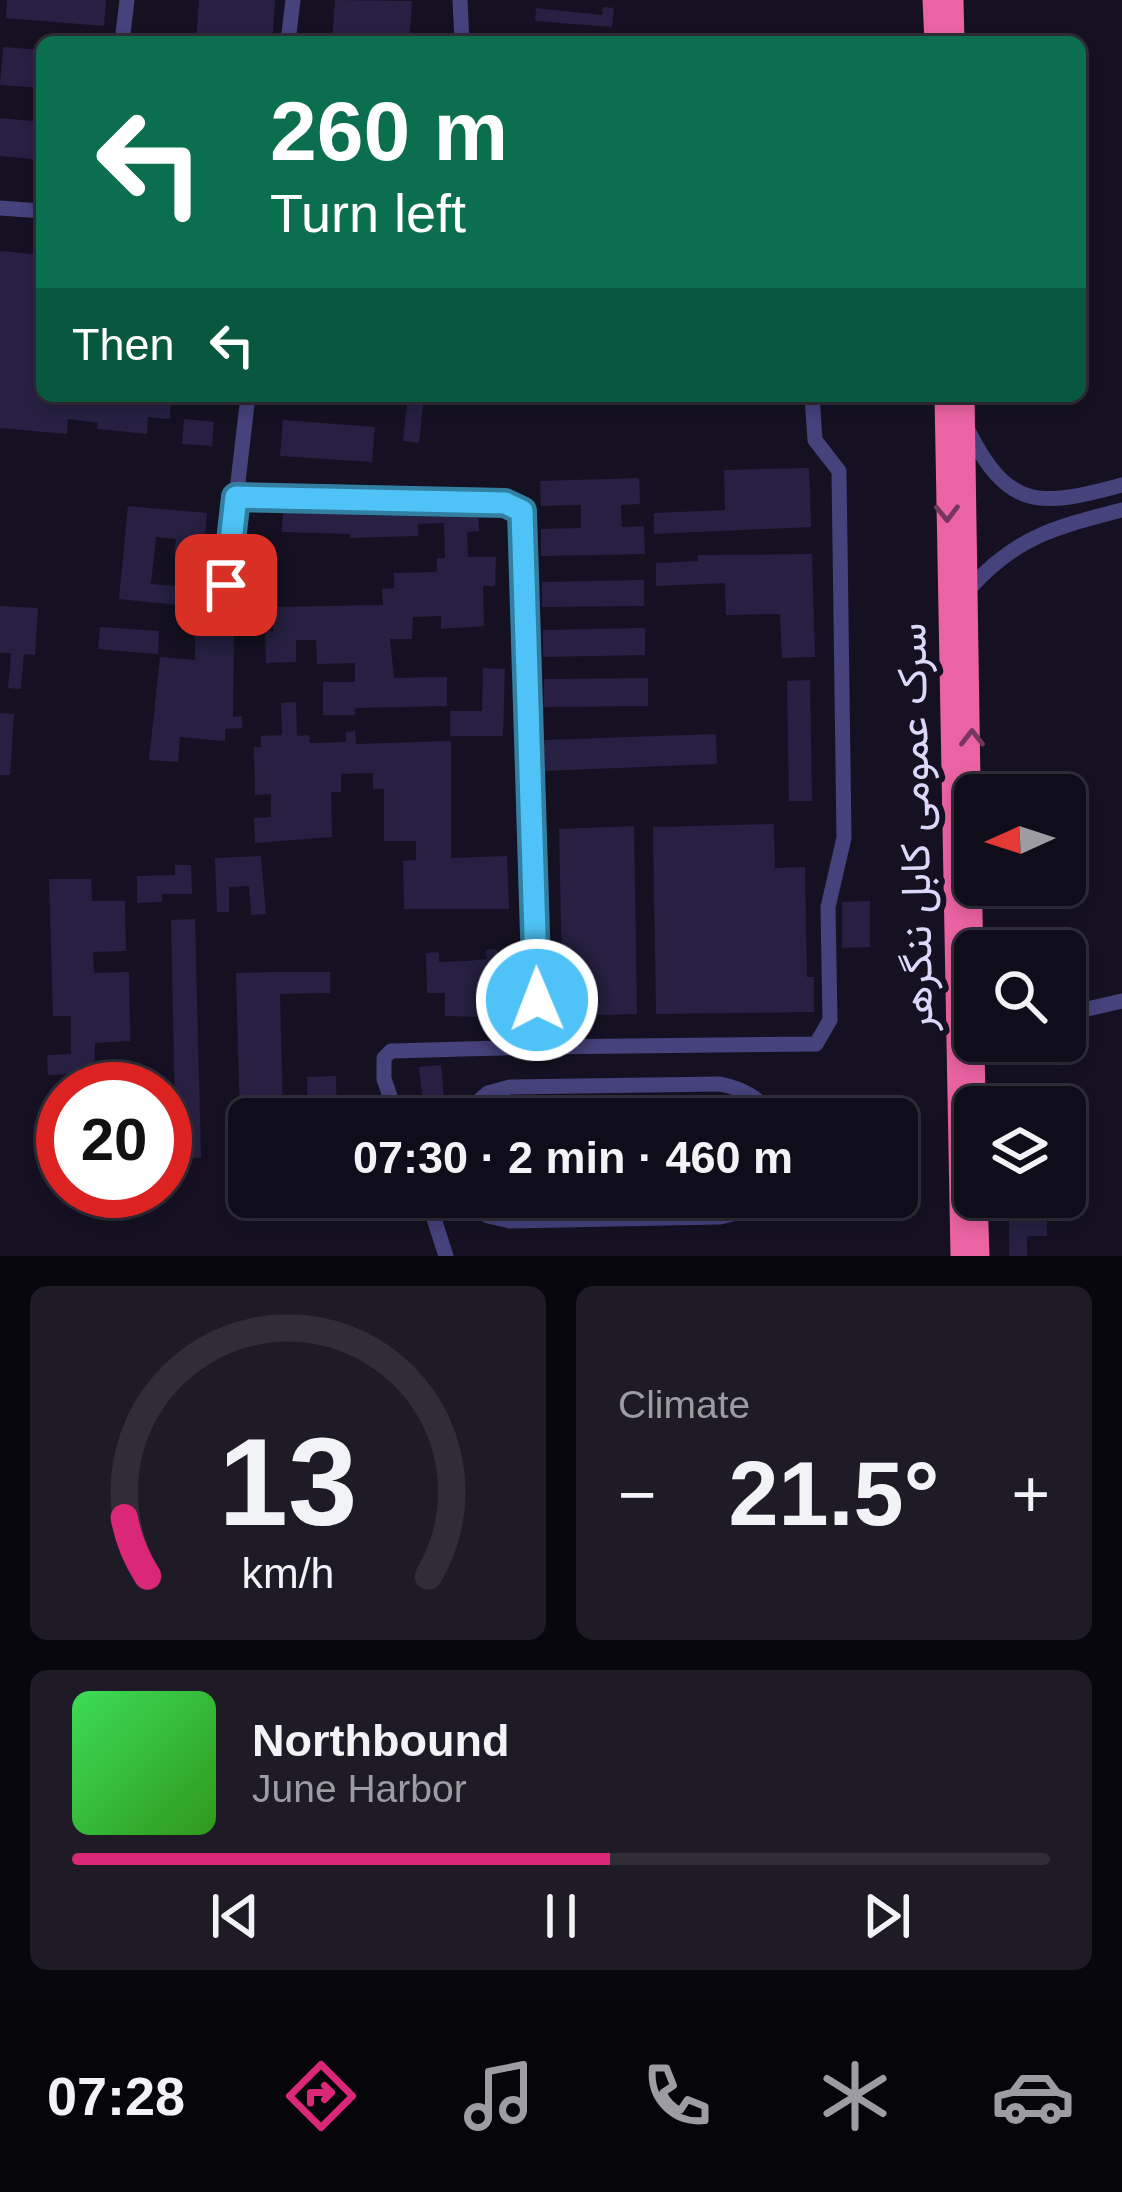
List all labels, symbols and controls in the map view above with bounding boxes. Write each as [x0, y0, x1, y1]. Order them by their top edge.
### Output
icon: left [72, 84, 228, 240]
text: 260 m [270, 84, 508, 178]
text: Turn left [270, 183, 466, 243]
icon: left [199, 312, 265, 378]
text: Then [72, 319, 175, 370]
one-way arrow [934, 504, 960, 523]
pin [175, 534, 277, 636]
icon: arrive [193, 552, 259, 618]
street label: سرک عمومی کابل ننگرهر [887, 622, 945, 1033]
one-way arrow [959, 728, 985, 747]
north arrow [954, 774, 1086, 906]
map controls [954, 774, 1086, 1218]
button: search [954, 930, 1086, 1062]
position arrow [474, 937, 600, 1063]
speed limit sign: 20 [36, 1062, 192, 1218]
button: layers [954, 1086, 1086, 1218]
text: 07:30 · 2 min · 460 m [353, 1132, 793, 1183]
text: Climate [618, 1383, 750, 1426]
text: 13 [219, 1412, 357, 1551]
text: 21.5° [728, 1444, 940, 1544]
text: − [618, 1457, 657, 1531]
text: + [1011, 1457, 1050, 1531]
text: km/h [242, 1549, 334, 1597]
text: Northbound [252, 1715, 509, 1766]
text: June Harbor [252, 1767, 467, 1810]
icon: previous [202, 1883, 268, 1949]
icon: pause [528, 1883, 594, 1949]
icon: next [854, 1883, 920, 1949]
icon: directions [279, 2054, 363, 2138]
icon: music [457, 2054, 541, 2138]
icon: phone [635, 2054, 719, 2138]
icon: climate [813, 2054, 897, 2138]
icon: car [991, 2054, 1075, 2138]
text: 07:28 [47, 2066, 185, 2126]

